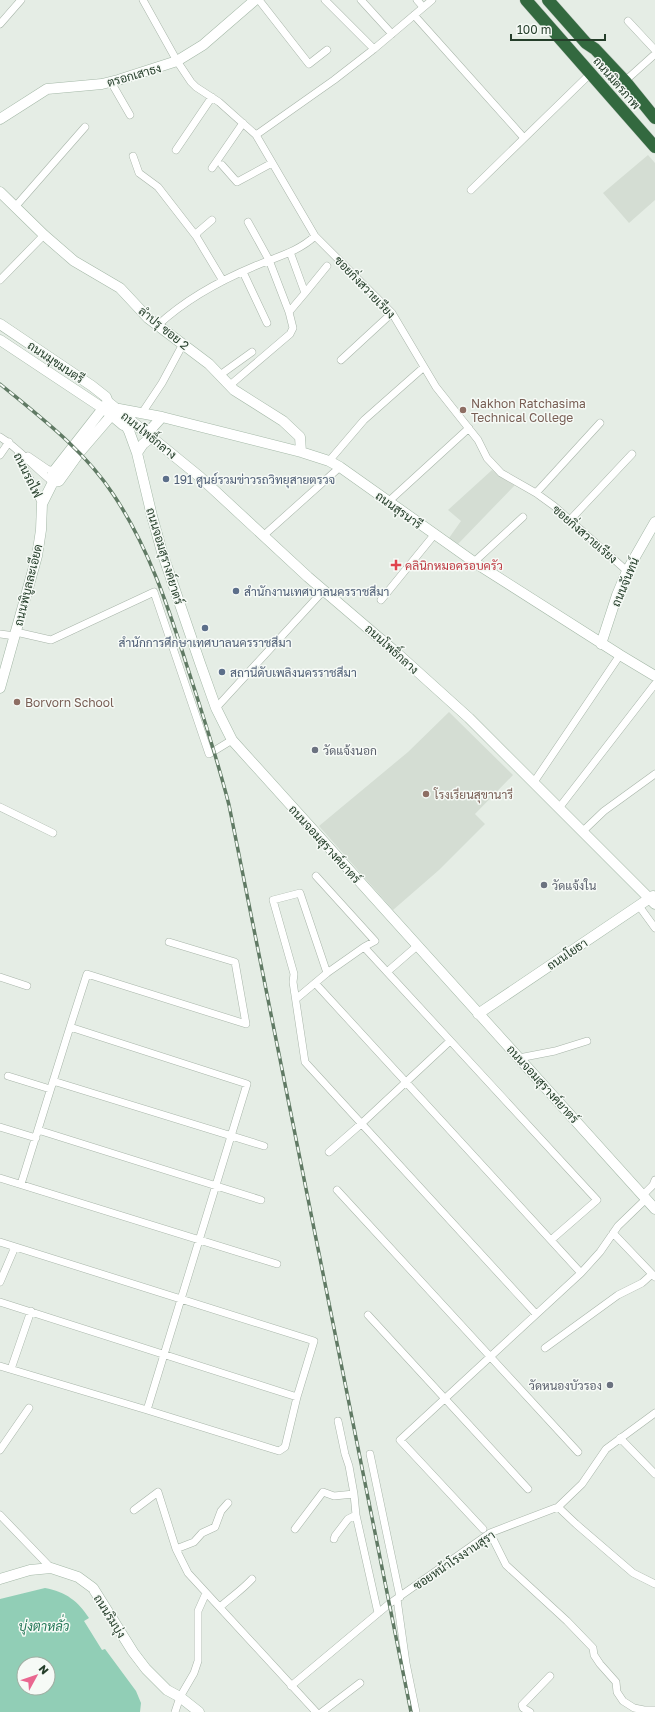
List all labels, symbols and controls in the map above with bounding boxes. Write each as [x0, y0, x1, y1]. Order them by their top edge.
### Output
scale bar [511, 16, 605, 42]
text: 100 m [517, 22, 551, 37]
street label: ถนนมิตรภาพ [590, 54, 644, 112]
street label: ตรอกเสาธง [105, 60, 163, 90]
street label: ซอยกิ่งสวายเรียง [331, 251, 400, 321]
street label: ลำปรุ ซอย 2 [134, 303, 192, 355]
street label: ถนนมุขมนตรี [24, 338, 87, 388]
place label: Nakhon Ratchasima Technical College [471, 396, 586, 425]
street label: ถนนโพธิ์กลาง [118, 405, 182, 462]
marker: Nakhon Ratchasima Technical College [458, 405, 468, 415]
street label: ถนนรถไฟ [11, 450, 45, 500]
place label: 191 ศูนย์รวมข่าวรถวิทยุสายตรวจ [174, 472, 335, 489]
marker: 191 ศูนย์รวมข่าวรถวิทยุสายตรวจ [161, 474, 171, 484]
street label: ถนนสุรนารี [371, 488, 426, 534]
street label: ซอยกิ่งสวายเรียง [549, 500, 622, 566]
street label: ถนนจอมสุรางค์ยาตร์ [141, 506, 187, 607]
street label: ถนนพิบูลละเอียด [11, 543, 46, 628]
street label: ถนนจันทน์ [608, 555, 642, 609]
place label: คลินิกหมอครอบครัว [405, 558, 503, 573]
marker: คลินิกหมอครอบครัว [390, 559, 402, 571]
place label: สำนักงานเทศบาลนครราชสีมา [244, 584, 389, 599]
marker: สำนักงานเทศบาลนครราชสีมา [231, 586, 241, 596]
street label: ถนนโพธิ์กลาง [362, 618, 424, 677]
marker: สำนักการศึกษาเทศบาลนครราชสีมา [200, 623, 210, 633]
place label: สำนักการศึกษาเทศบาลนครราชสีมา [118, 635, 292, 650]
place label: สถานีดับเพลิงนครราชสีมา [230, 665, 357, 680]
marker: สถานีดับเพลิงนครราชสีมา [217, 667, 227, 677]
place label: Borvorn School [25, 695, 114, 710]
marker: Borvorn School [12, 697, 22, 707]
place label: วัดแจ้งนอก [323, 743, 377, 758]
marker: วัดแจ้งนอก [310, 745, 320, 755]
place label: โรงเรียนสุขานารี [433, 787, 513, 804]
marker: โรงเรียนสุขานารี [421, 789, 431, 799]
street label: ถนนจอมสุรางค์ยาตร์ [284, 802, 364, 888]
place label: วัดแจ้งใน [552, 878, 597, 893]
marker: วัดแจ้งใน [539, 880, 549, 890]
street label: ถนนโยธา [544, 935, 590, 973]
street label: ถนนจอมสุรางค์ยาตร์ [502, 1042, 582, 1128]
place label: วัดหนองบัวรอง [529, 1378, 602, 1393]
marker: วัดหนองบัวรอง [605, 1380, 615, 1390]
street label: ซอยหน้าโรงงานสุรา [410, 1527, 499, 1595]
street label: ถนนริมบุ่ง [89, 1591, 129, 1642]
water label: บุ่งตาหลั่ว [19, 1614, 70, 1636]
north arrow [16, 1656, 56, 1696]
text: N [36, 1662, 52, 1677]

